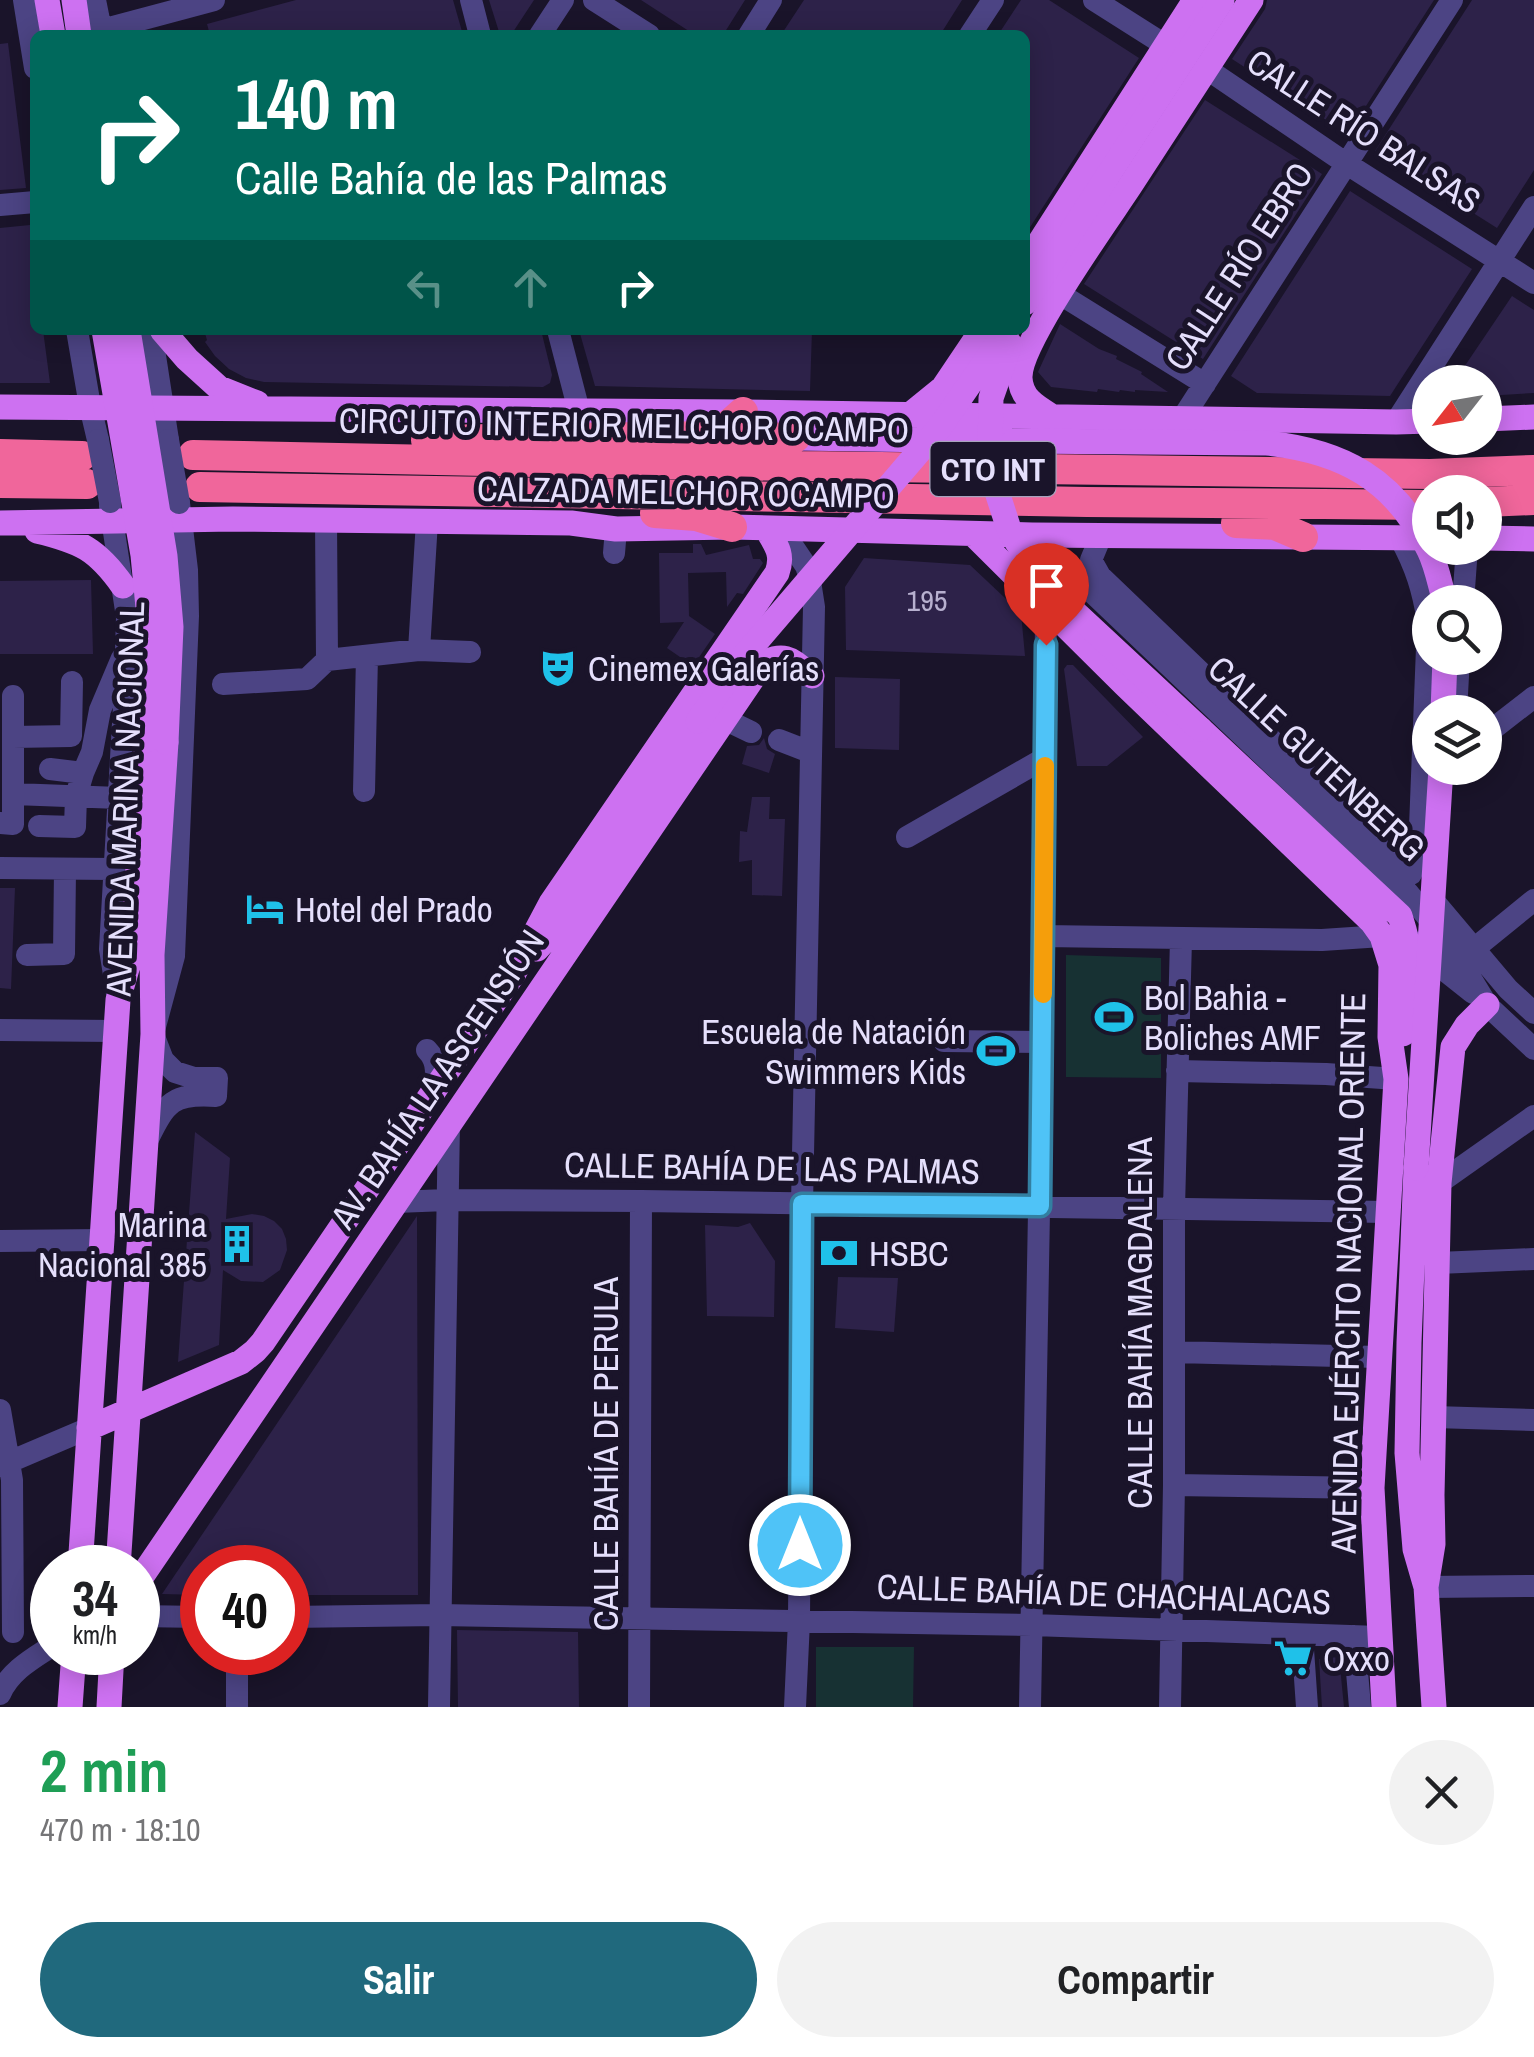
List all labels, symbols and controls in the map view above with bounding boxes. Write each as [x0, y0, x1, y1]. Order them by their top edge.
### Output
street label: CALLE RÍO BALSAS [1238, 38, 1490, 224]
text: 140 m [235, 57, 398, 151]
icon: right [70, 70, 200, 200]
text: Calle Bahía de las Palmas [235, 147, 668, 208]
street label: CALLE RÍO EBRO [1154, 153, 1324, 379]
icon: left [398, 260, 453, 315]
icon: ahead [503, 260, 558, 315]
icon: right [608, 260, 663, 315]
north arrow [1412, 365, 1502, 455]
map controls [1412, 365, 1502, 785]
street label: CIRCUITO INTERIOR MELCHOR OCAMPO [338, 397, 910, 453]
road number: CTO INT [930, 442, 1056, 496]
street label: CALZADA MELCHOR OCAMPO [477, 465, 895, 519]
button: sound [1412, 475, 1502, 565]
pin [1004, 543, 1089, 646]
icon: arrive [1019, 558, 1074, 613]
house number: 195 [906, 580, 948, 620]
button: search [1412, 585, 1502, 675]
street label: AVENIDA MARINA NACIONAL [95, 601, 155, 998]
place label: Cinemex Galerías [588, 645, 819, 692]
street label: CALLE GUTENBERG [1198, 645, 1436, 871]
theatre icon: Cinemex Galerías [537, 647, 579, 689]
button: layers [1412, 695, 1502, 785]
place label: Hotel del Prado [295, 886, 493, 933]
hotel icon: Hotel del Prado [244, 888, 286, 930]
street label: AV. BAHÍA LA ASCENSIÓN [319, 920, 555, 1238]
place label: Bol Bahia - Boliches AMF [1144, 974, 1321, 1061]
street label: AVENIDA EJÉRCITO NACIONAL ORIENTE [1320, 992, 1376, 1555]
sports icon: Bol Bahia - Boliches AMF [1093, 996, 1135, 1038]
place label: Escuela de Natación Swimmers Kids [701, 1008, 966, 1095]
sports icon: Escuela de Natación Swimmers Kids [975, 1030, 1017, 1072]
street label: CALLE BAHÍA MAGDALENA [1116, 1136, 1163, 1509]
street label: CALLE BAHÍA DE LAS PALMAS [564, 1141, 980, 1195]
place label: Marina Nacional 385 [38, 1201, 207, 1288]
building icon: Marina Nacional 385 [216, 1223, 258, 1265]
place label: HSBC [869, 1230, 949, 1277]
bank icon: HSBC [818, 1232, 860, 1274]
street label: CALLE BAHÍA DE PERULA [582, 1276, 629, 1631]
position arrow [748, 1493, 852, 1597]
speed limit sign: 40 [180, 1545, 310, 1675]
street label: CALLE BAHÍA DE CHACHALACAS [876, 1563, 1332, 1625]
text: 34 [72, 1564, 118, 1632]
text: km/h [73, 1618, 117, 1652]
place label: Oxxo [1323, 1635, 1390, 1682]
supermarket icon: Oxxo [1272, 1637, 1314, 1679]
text: 2 min [40, 1730, 169, 1811]
button: close [1389, 1740, 1494, 1845]
text: 470 m · 18:10 [40, 1808, 200, 1851]
button: Salir [40, 1922, 757, 2037]
button: Compartir [777, 1922, 1494, 2037]

